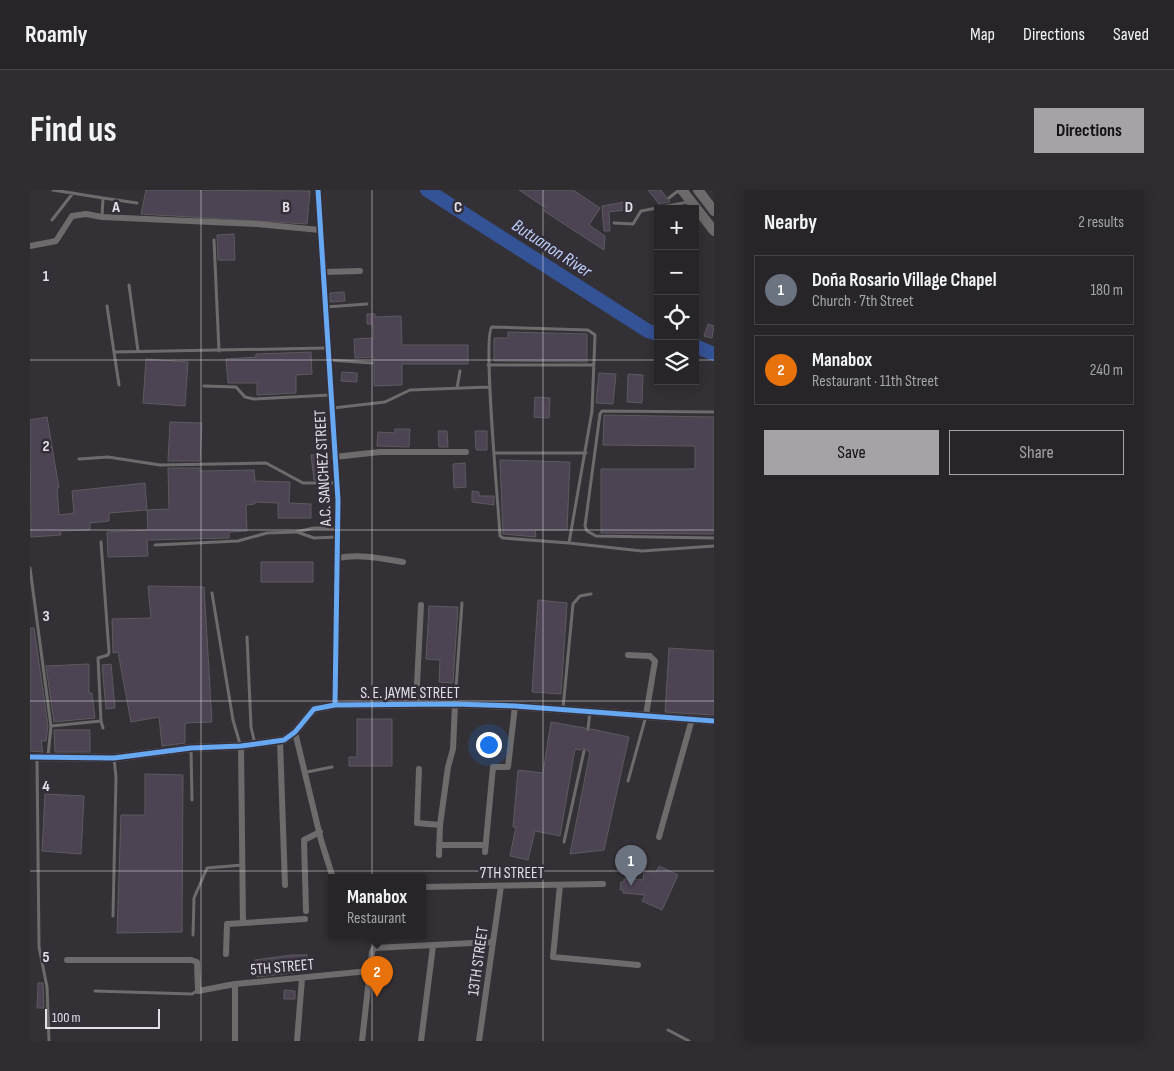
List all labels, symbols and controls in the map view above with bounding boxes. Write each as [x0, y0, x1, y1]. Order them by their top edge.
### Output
text: Roamly [25, 20, 88, 49]
text: Map [970, 24, 995, 45]
text: Directions [1023, 24, 1085, 45]
text: Saved [1113, 24, 1149, 45]
button: Directions [1034, 108, 1144, 153]
text: Find us [30, 109, 117, 152]
text: A [111, 198, 120, 217]
text: B [282, 198, 290, 217]
text: C [454, 198, 462, 217]
text: D [625, 198, 633, 217]
map controls [654, 205, 699, 385]
button: + [654, 205, 699, 250]
text: Nearby [764, 210, 817, 235]
text: 2 results [1078, 213, 1124, 232]
water label: Butuanon River [508, 215, 596, 282]
button: − [654, 250, 699, 295]
text: 1 [43, 267, 50, 286]
text: Doña Rosario Village Chapel [812, 269, 997, 292]
text: 1 [778, 281, 784, 300]
text: 180 m [1090, 281, 1123, 300]
text: Church · 7th Street [812, 292, 914, 311]
button: locate [654, 295, 699, 340]
button: layers [654, 340, 699, 385]
text: Manabox [812, 349, 872, 372]
text: 2 [777, 361, 785, 380]
text: 240 m [1090, 361, 1123, 380]
text: Restaurant · 11th Street [812, 372, 939, 391]
street label: A.C. SANCHEZ STREET [311, 409, 336, 528]
button: Save [764, 430, 939, 475]
button: Share [949, 430, 1124, 475]
text: 2 [42, 437, 50, 456]
text: 3 [42, 607, 50, 626]
street label: S. E. JAYME STREET [360, 684, 460, 703]
your location [476, 732, 502, 758]
text: 4 [42, 777, 50, 796]
pin: 1 [615, 845, 647, 886]
street label: 7TH STREET [480, 864, 545, 883]
popup [328, 874, 426, 939]
text: Manabox [347, 886, 407, 909]
text: Restaurant [347, 909, 406, 928]
street label: 13TH STREET [464, 925, 493, 997]
text: 5 [42, 948, 50, 967]
street label: 5TH STREET [249, 955, 315, 980]
pin: 2 [361, 956, 393, 997]
scale bar [45, 1006, 160, 1029]
text: 100 m [52, 1009, 81, 1026]

